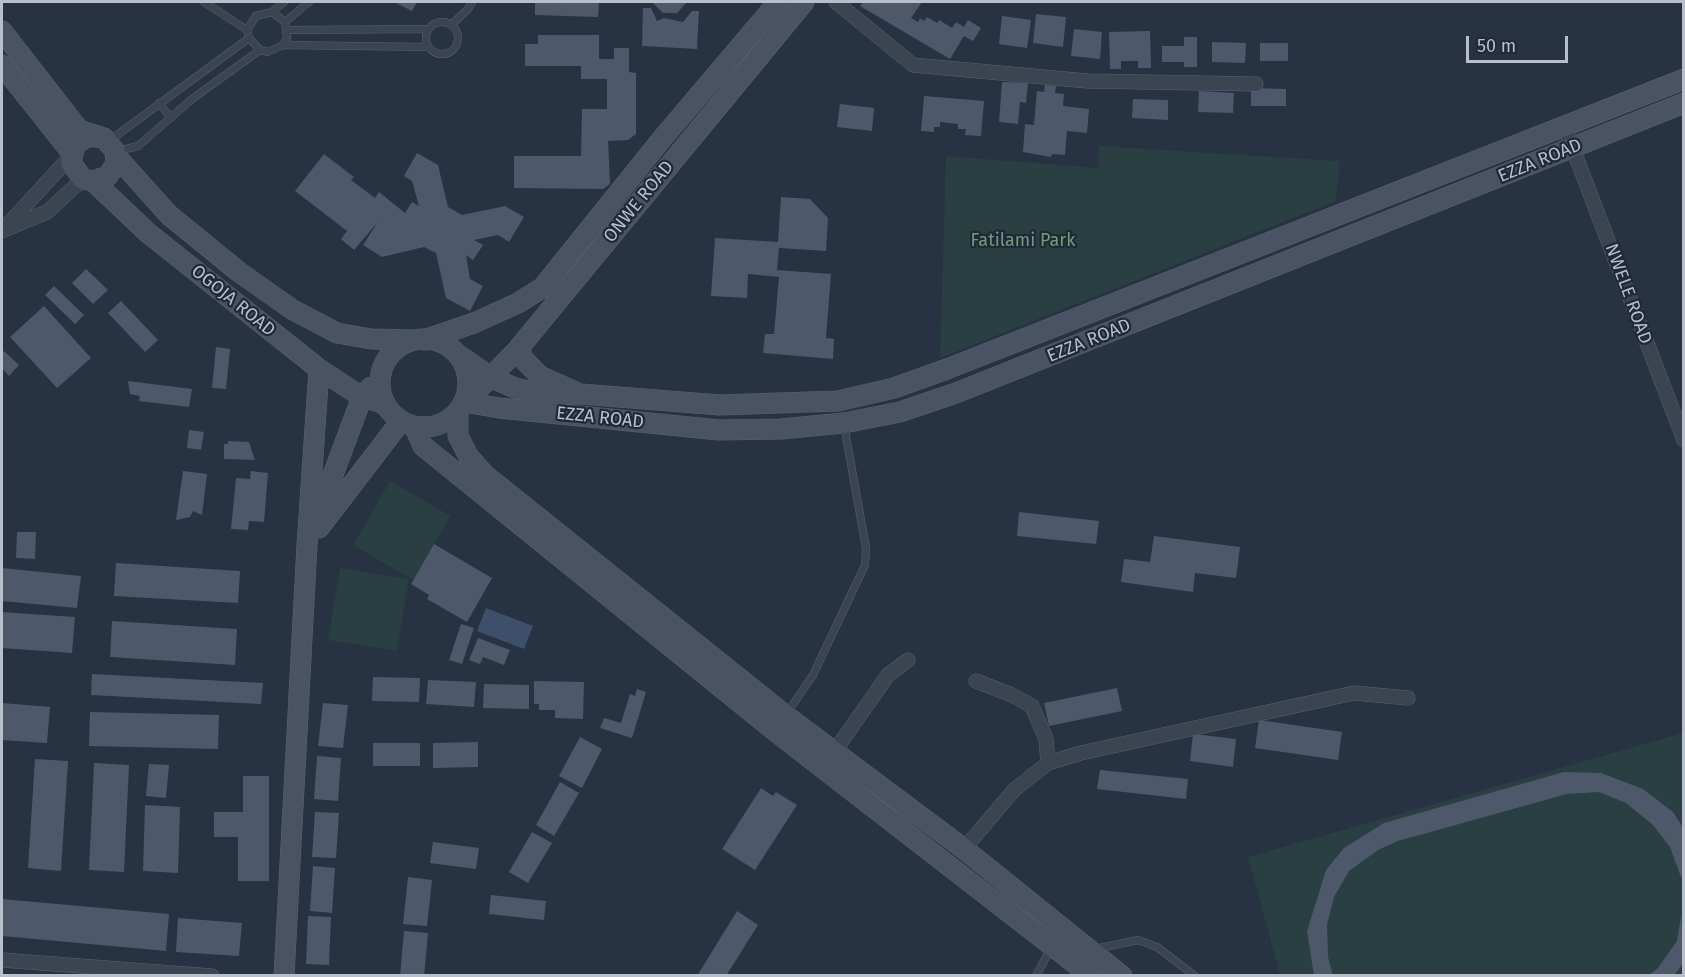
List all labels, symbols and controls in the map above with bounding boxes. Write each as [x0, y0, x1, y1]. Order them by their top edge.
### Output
scale bar [1469, 24, 1571, 62]
text: 50 m [1477, 35, 1516, 57]
street label: EZZA ROAD [1495, 134, 1585, 188]
street label: ONWE ROAD [599, 157, 679, 247]
park label: Fatilami Park [971, 230, 1075, 252]
street label: NWELE ROAD [1600, 241, 1656, 347]
street label: OGOJA ROAD [187, 261, 279, 341]
street label: EZZA ROAD [1044, 314, 1134, 368]
street label: EZZA ROAD [555, 403, 645, 433]

